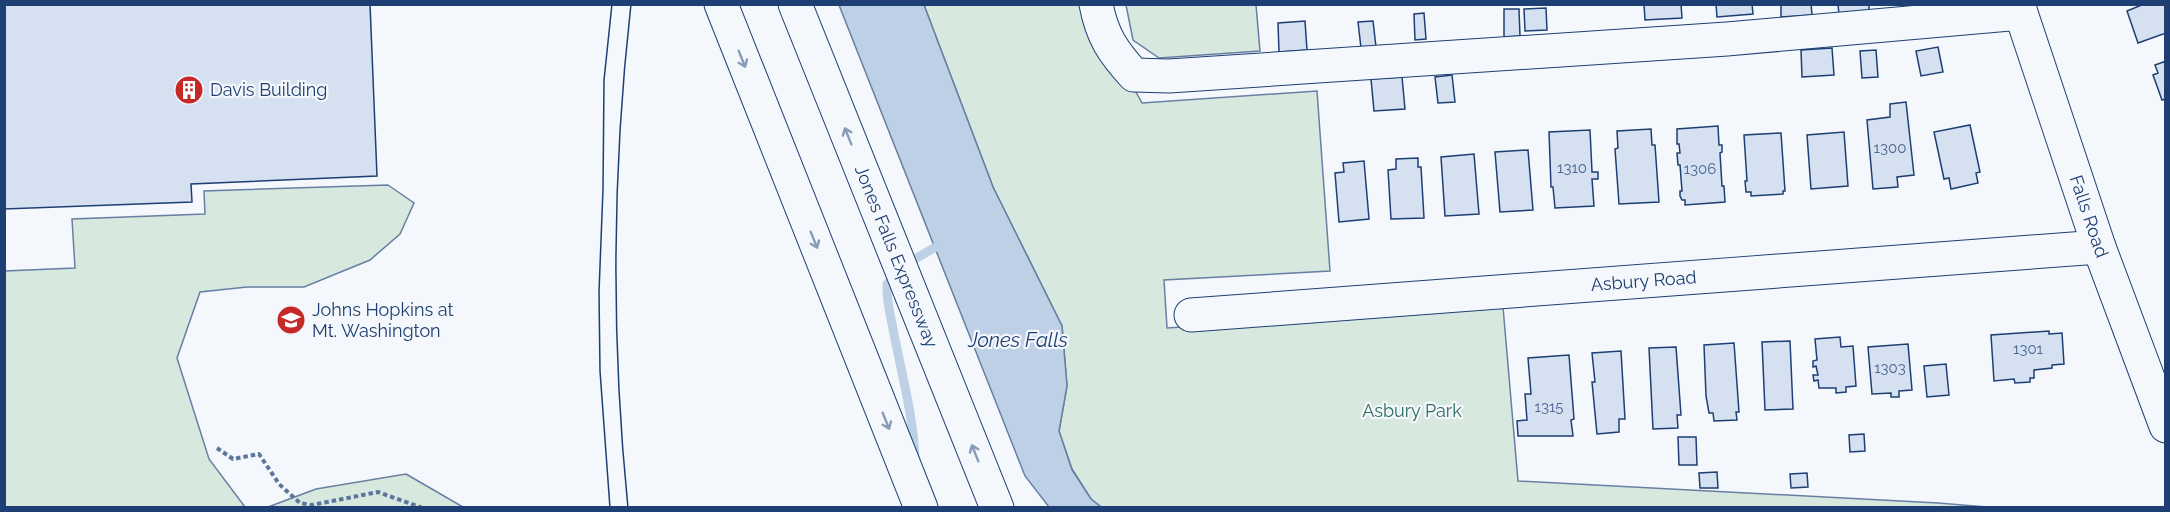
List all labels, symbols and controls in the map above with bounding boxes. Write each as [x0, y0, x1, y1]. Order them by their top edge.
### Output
one-way arrow [737, 49, 748, 68]
building icon: Davis Building [173, 74, 205, 106]
place label: Davis Building [210, 79, 327, 100]
one-way arrow [841, 127, 852, 146]
house number: 1300 [1874, 139, 1906, 157]
house number: 1310 [1557, 159, 1587, 177]
house number: 1306 [1684, 160, 1716, 178]
street label: Jones Falls Expressway [851, 162, 943, 351]
street label: Falls Road [2066, 172, 2113, 260]
one-way arrow [809, 230, 820, 249]
street label: Asbury Road [1590, 266, 1697, 295]
place label: Johns Hopkins at Mt. Washington [312, 299, 453, 341]
school or university icon: Johns Hopkins at Mt. Washington [275, 304, 307, 336]
water label: Jones Falls [967, 328, 1068, 352]
house number: 1301 [2013, 340, 2044, 358]
house number: 1303 [1874, 359, 1906, 377]
house number: 1315 [1534, 398, 1564, 416]
park label: Asbury Park [1362, 400, 1462, 421]
one-way arrow [881, 412, 892, 430]
one-way arrow [969, 444, 980, 463]

